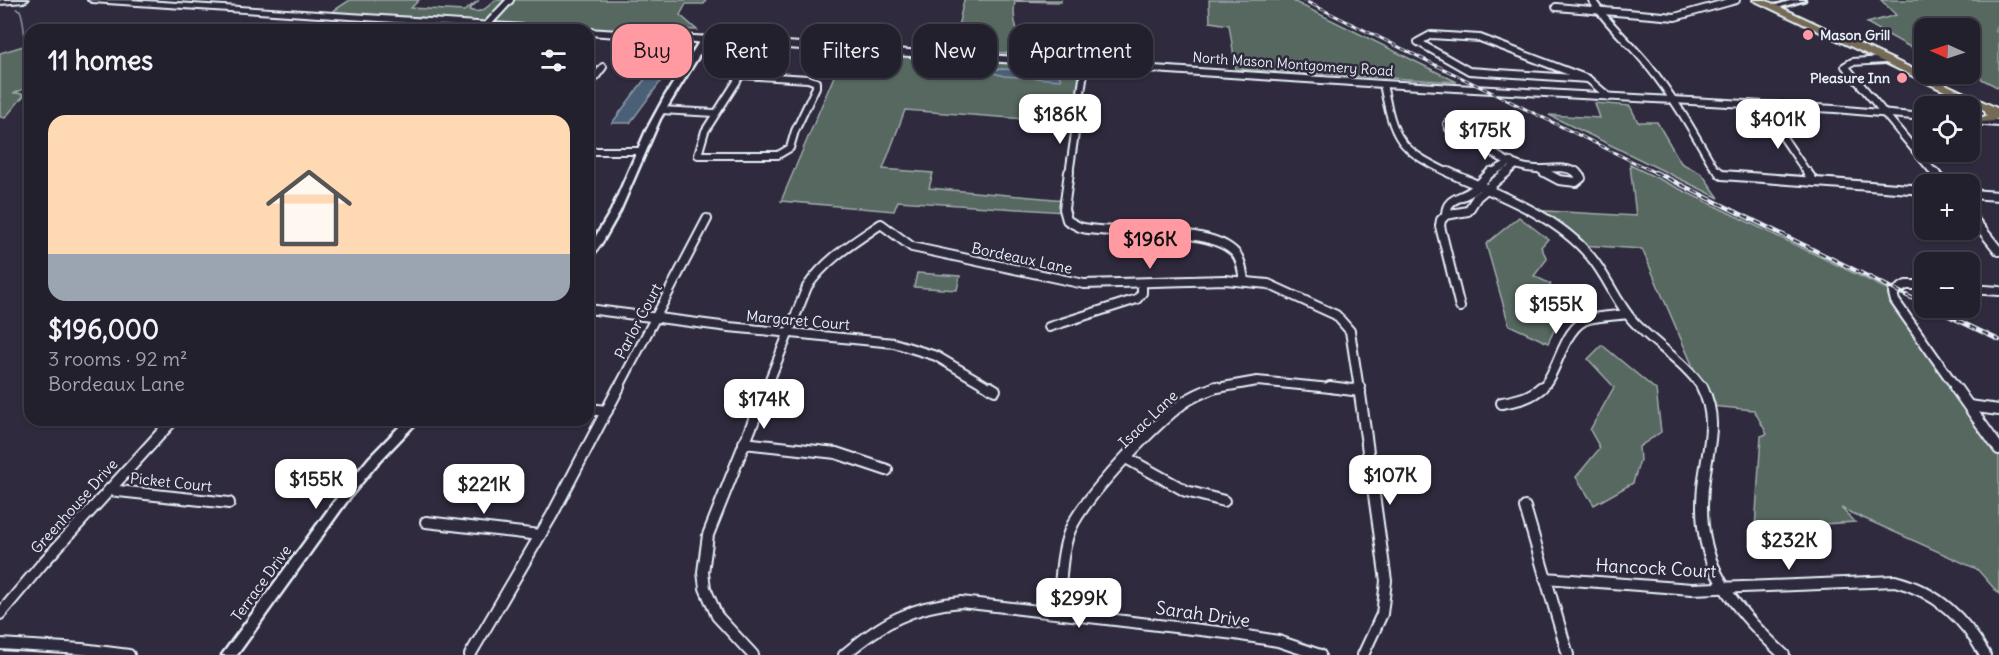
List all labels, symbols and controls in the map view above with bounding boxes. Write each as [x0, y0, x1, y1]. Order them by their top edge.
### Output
north arrow [1914, 18, 1980, 84]
map controls [1914, 18, 1980, 318]
chip: Buy [612, 24, 692, 78]
chip: Rent [704, 24, 789, 78]
chip: Filters [801, 24, 901, 78]
chip: New [913, 24, 997, 78]
chip: Apartment [1009, 24, 1153, 78]
place label: Mason Grill [1820, 26, 1890, 44]
marker: Mason Grill [1801, 28, 1815, 42]
text: 11 homes [48, 44, 153, 77]
icon: filters [537, 44, 570, 77]
street label: North Mason Montgomery Road [1192, 48, 1394, 80]
place label: Pleasure Inn [1810, 69, 1890, 87]
marker: Pleasure Inn [1895, 71, 1909, 85]
pin: $186K [1018, 94, 1102, 145]
button: locate [1914, 96, 1980, 162]
pin: $401K [1736, 99, 1820, 150]
text: $186K [1033, 101, 1087, 126]
text: $401K [1750, 106, 1806, 131]
pin: $175K [1443, 110, 1527, 161]
text: $175K [1459, 117, 1511, 142]
icon: home [255, 154, 363, 262]
button: + [1914, 174, 1980, 240]
pin: $196K [1108, 219, 1192, 270]
text: $196K [1123, 226, 1177, 251]
street label: Bordeaux Lane [970, 238, 1074, 278]
button: − [1914, 252, 1980, 318]
street label: Parlor Court [610, 280, 666, 362]
pin: $155K [1514, 284, 1598, 335]
text: $155K [1529, 291, 1583, 316]
street label: Margaret Court [745, 306, 851, 334]
text: $196,000 [48, 313, 159, 346]
text: 3 rooms · 92 m² [48, 346, 187, 371]
text: Bordeaux Lane [48, 371, 185, 396]
pin: $174K [722, 379, 806, 430]
text: $174K [738, 386, 790, 411]
street label: Isaac Lane [1114, 386, 1182, 452]
street label: Greenhouse Drive [26, 455, 122, 557]
pin: $107K [1348, 455, 1432, 506]
pin: $155K [274, 459, 358, 510]
text: $107K [1363, 462, 1417, 487]
pin: $221K [442, 464, 526, 515]
text: $155K [289, 466, 343, 491]
street label: Picket Court [129, 468, 213, 496]
text: $221K [457, 471, 511, 496]
pin: $232K [1747, 520, 1831, 571]
text: $232K [1761, 527, 1817, 552]
street label: Terrace Drive [227, 541, 295, 625]
street label: Hancock Court [1595, 553, 1717, 583]
pin: $299K [1037, 578, 1121, 629]
text: $299K [1050, 585, 1108, 610]
street label: Sarah Drive [1154, 596, 1252, 632]

